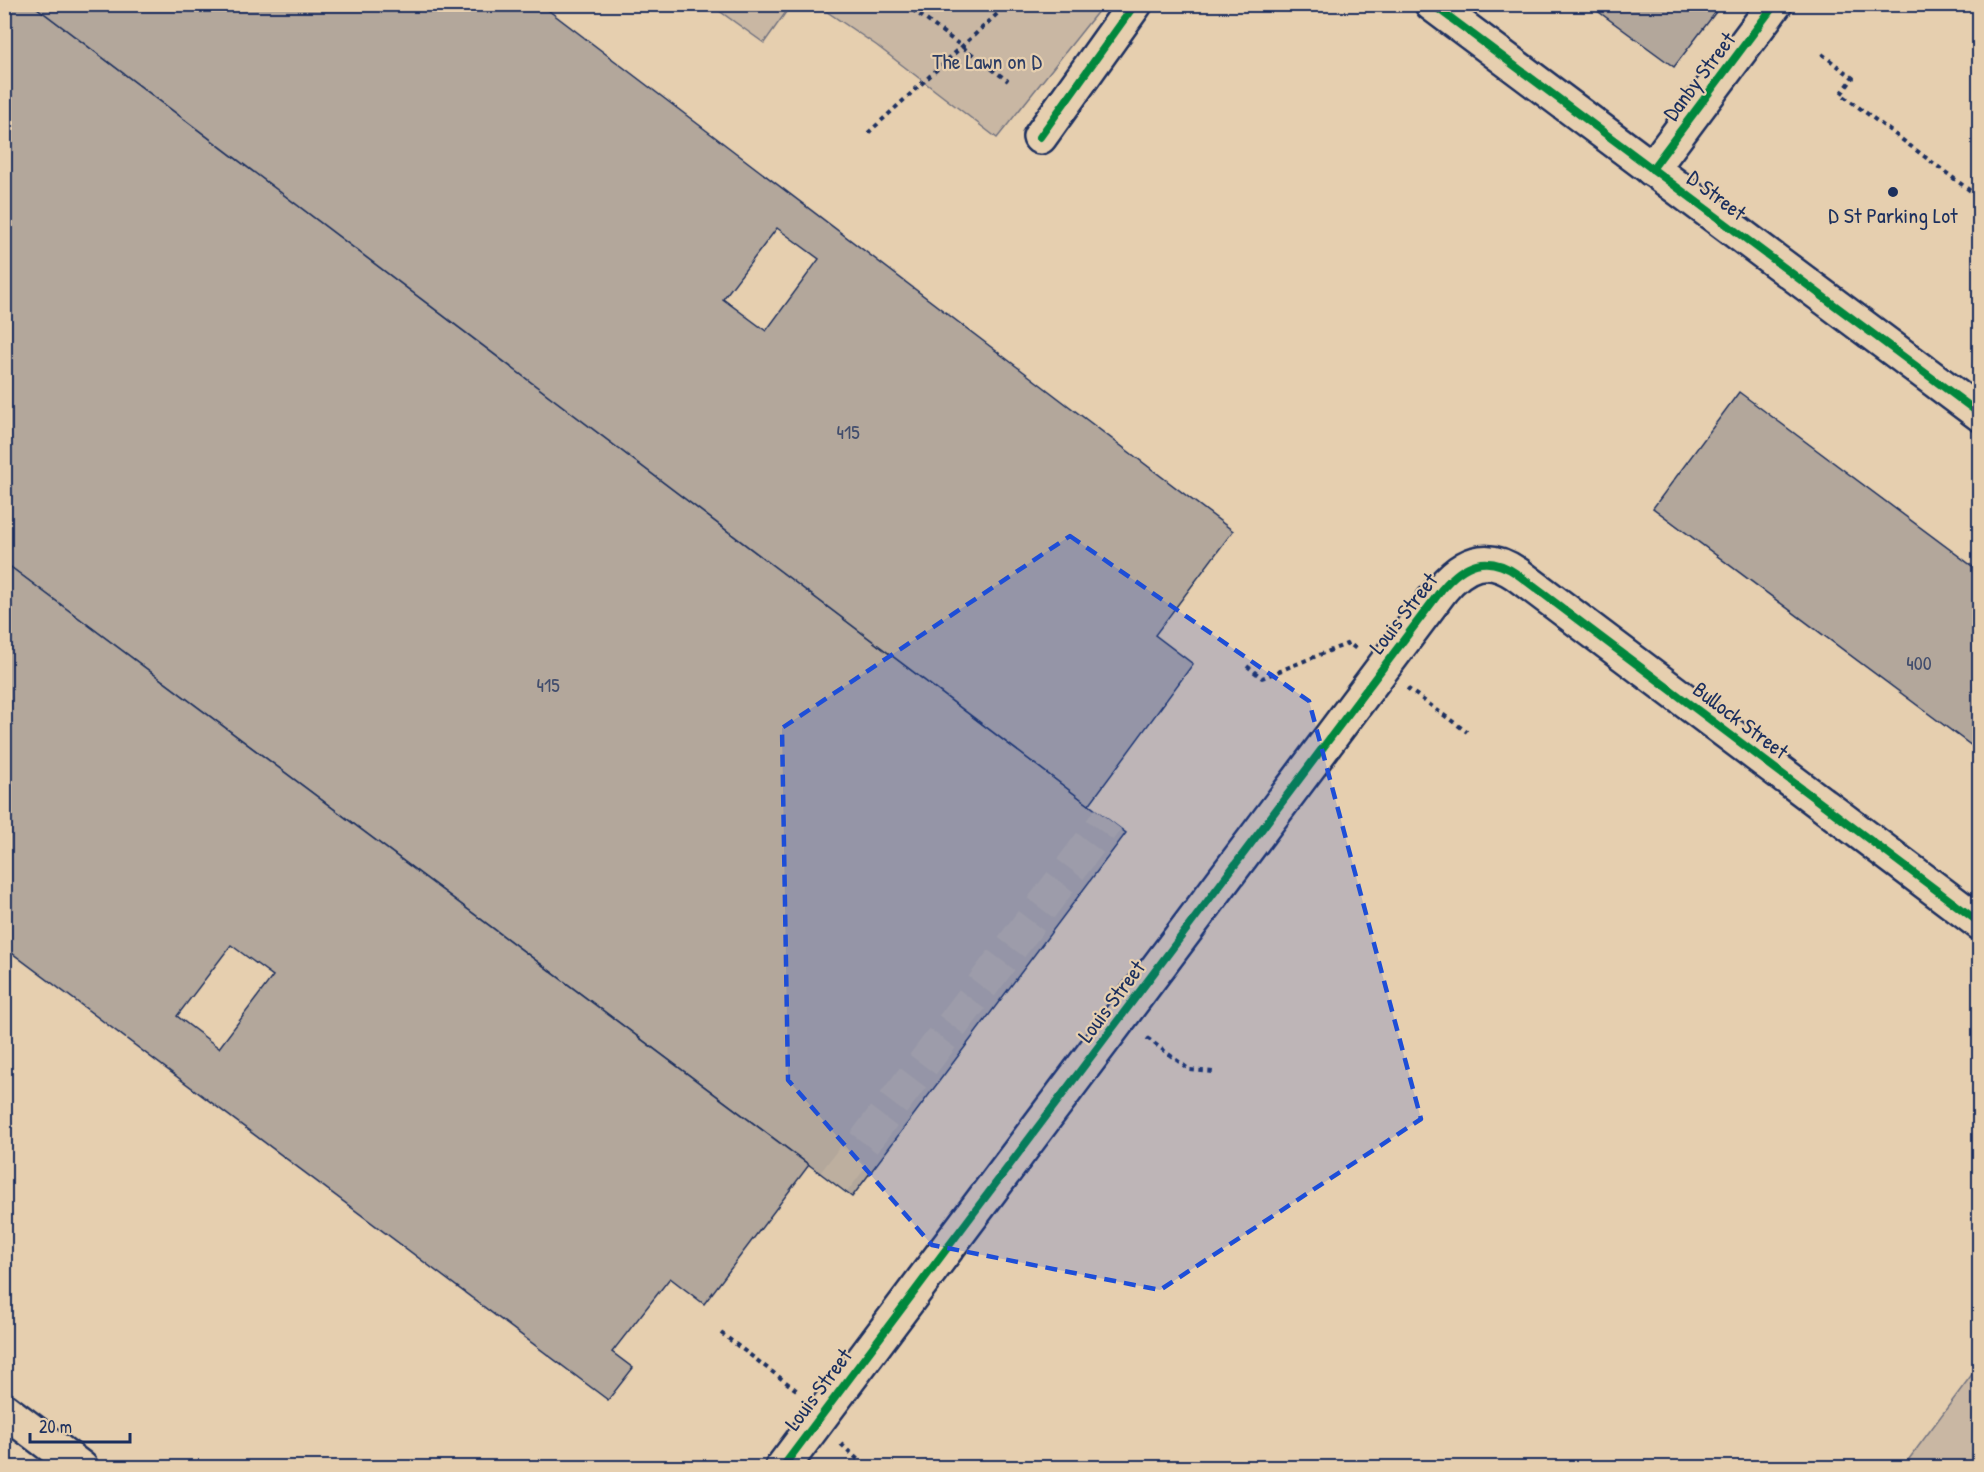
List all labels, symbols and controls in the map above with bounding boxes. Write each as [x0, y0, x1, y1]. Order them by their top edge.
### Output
street label: Danby Street [1656, 25, 1742, 126]
park label: The Lawn on D [932, 46, 1042, 76]
street label: D Street [1681, 163, 1753, 227]
marker: D St Parking Lot [1886, 185, 1900, 199]
place label: D St Parking Lot [1828, 200, 1958, 230]
house number: 415 [836, 418, 860, 445]
street label: Louis Street [1362, 566, 1444, 660]
house number: 400 [1906, 649, 1932, 676]
house number: 415 [536, 671, 560, 698]
street label: Bullock Street [1687, 674, 1795, 766]
street label: Louis Street [1070, 953, 1152, 1048]
street label: Louis Street [777, 1341, 859, 1436]
scale bar [30, 1406, 130, 1444]
text: 20 m [39, 1414, 72, 1439]

